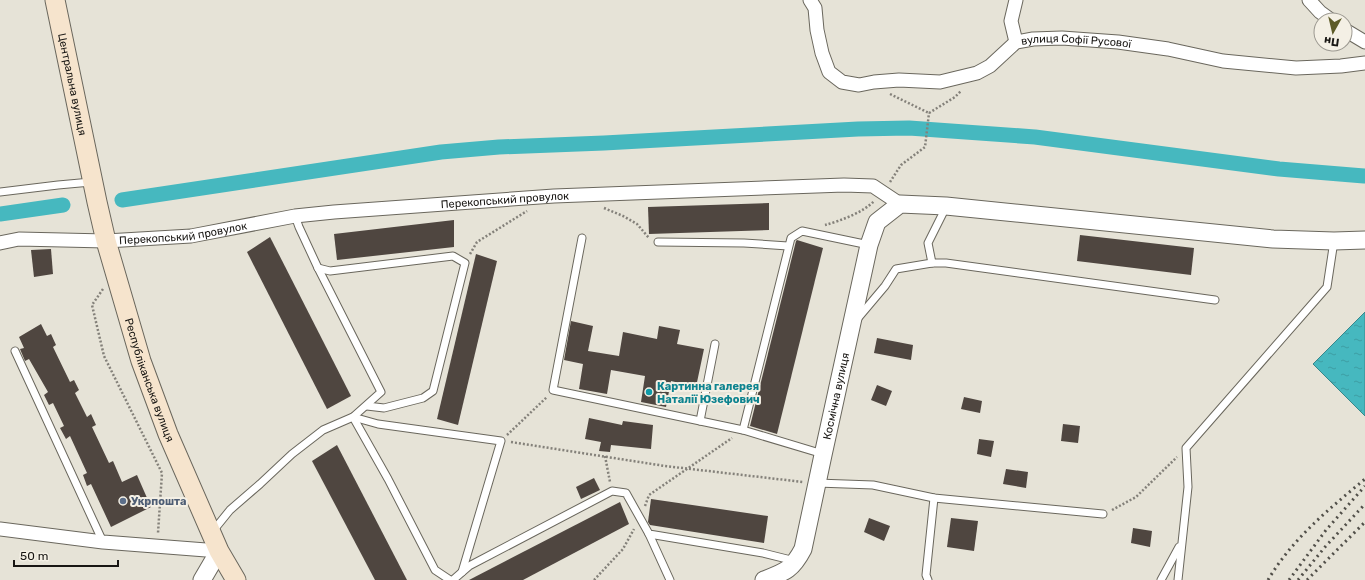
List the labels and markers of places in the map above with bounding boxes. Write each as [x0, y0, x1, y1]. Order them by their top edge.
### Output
place label: Картинна галерея Наталії Юзефович [657, 380, 760, 406]
marker: Картинна галерея Наталії Юзефович [644, 387, 654, 397]
place label: Укрпошта [131, 495, 187, 508]
marker: Укрпошта [118, 496, 128, 506]

